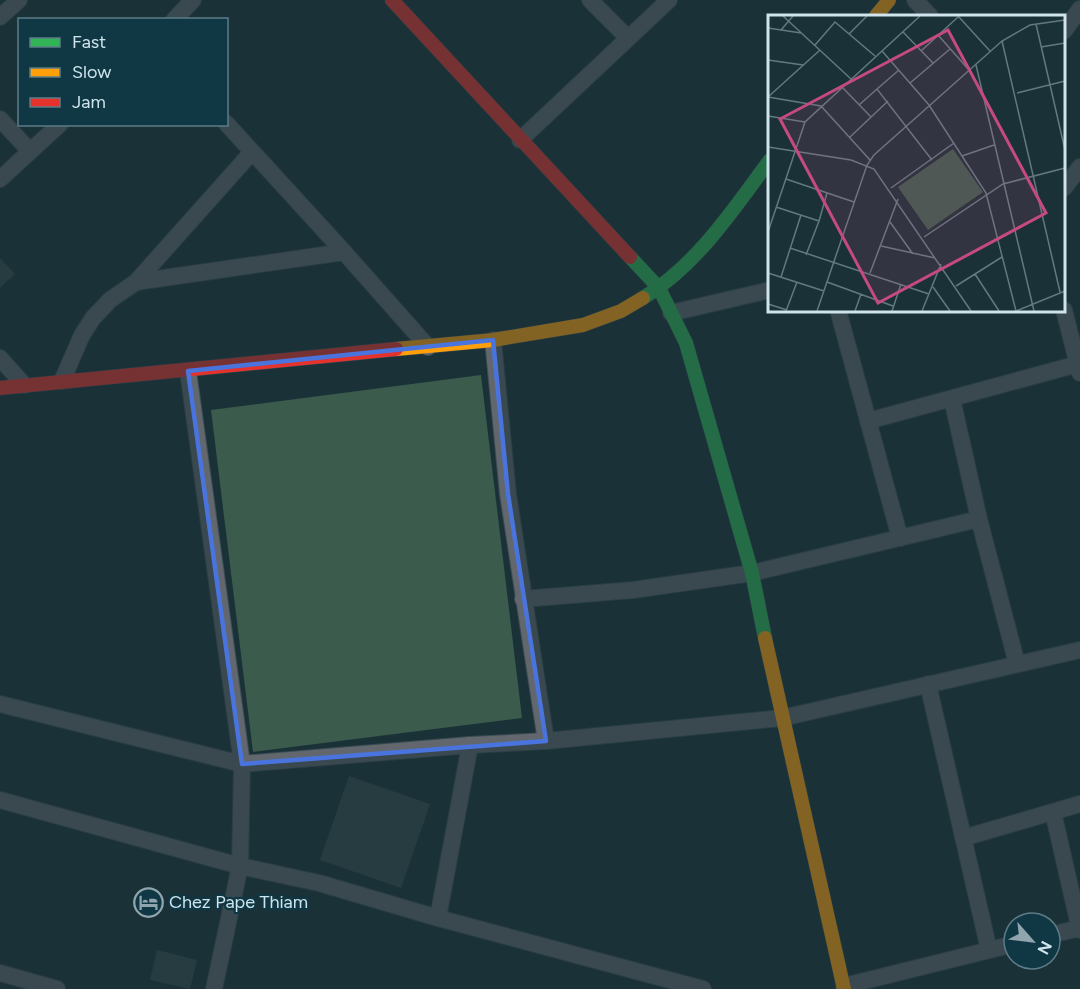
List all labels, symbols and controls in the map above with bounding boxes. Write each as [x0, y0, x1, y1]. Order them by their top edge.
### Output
inset map [768, 15, 1065, 312]
legend [18, 18, 228, 126]
text: Fast [72, 31, 106, 53]
text: Slow [72, 61, 111, 83]
text: Jam [72, 91, 106, 113]
hotel icon: Chez Pape Thiam [132, 886, 164, 918]
place label: Chez Pape Thiam [169, 891, 308, 913]
north arrow [1002, 911, 1062, 971]
text: N [1034, 938, 1056, 958]

